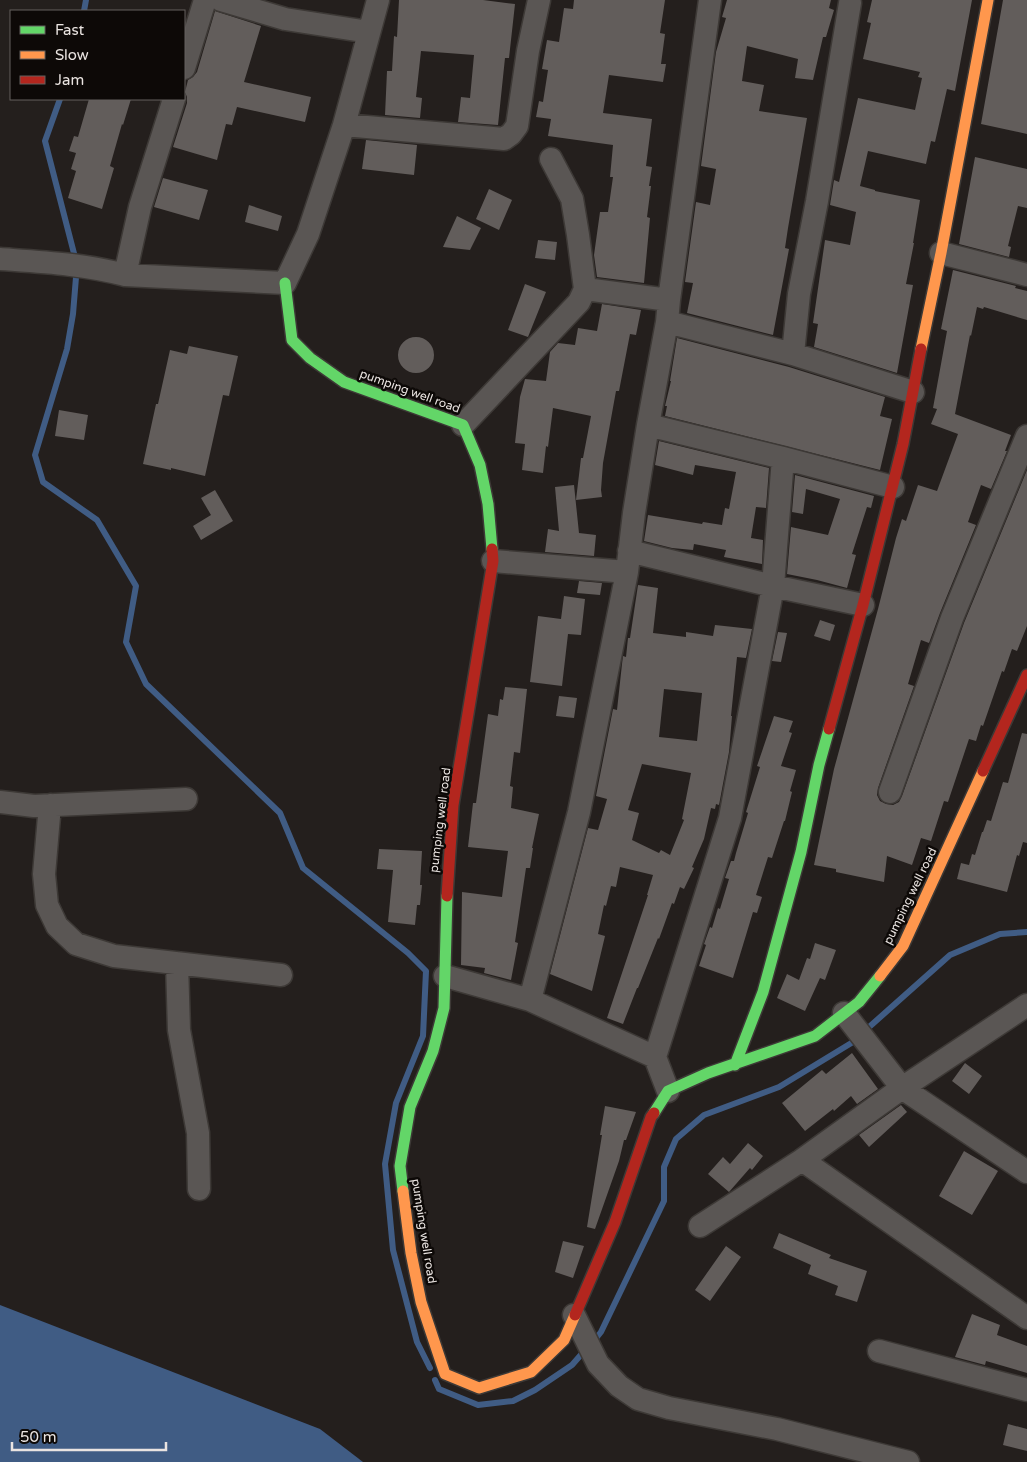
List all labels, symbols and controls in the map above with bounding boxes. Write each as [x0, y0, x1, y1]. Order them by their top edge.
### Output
legend [10, 10, 185, 100]
text: Fast [55, 21, 85, 39]
text: Slow [55, 46, 89, 64]
text: Jam [55, 71, 84, 89]
street label: pumping well road [358, 366, 462, 416]
street label: pumping well road [427, 767, 453, 873]
street label: pumping well road [881, 845, 939, 947]
street label: pumping well road [409, 1178, 439, 1284]
scale bar [12, 1420, 166, 1452]
text: 50 m [20, 1428, 57, 1446]

